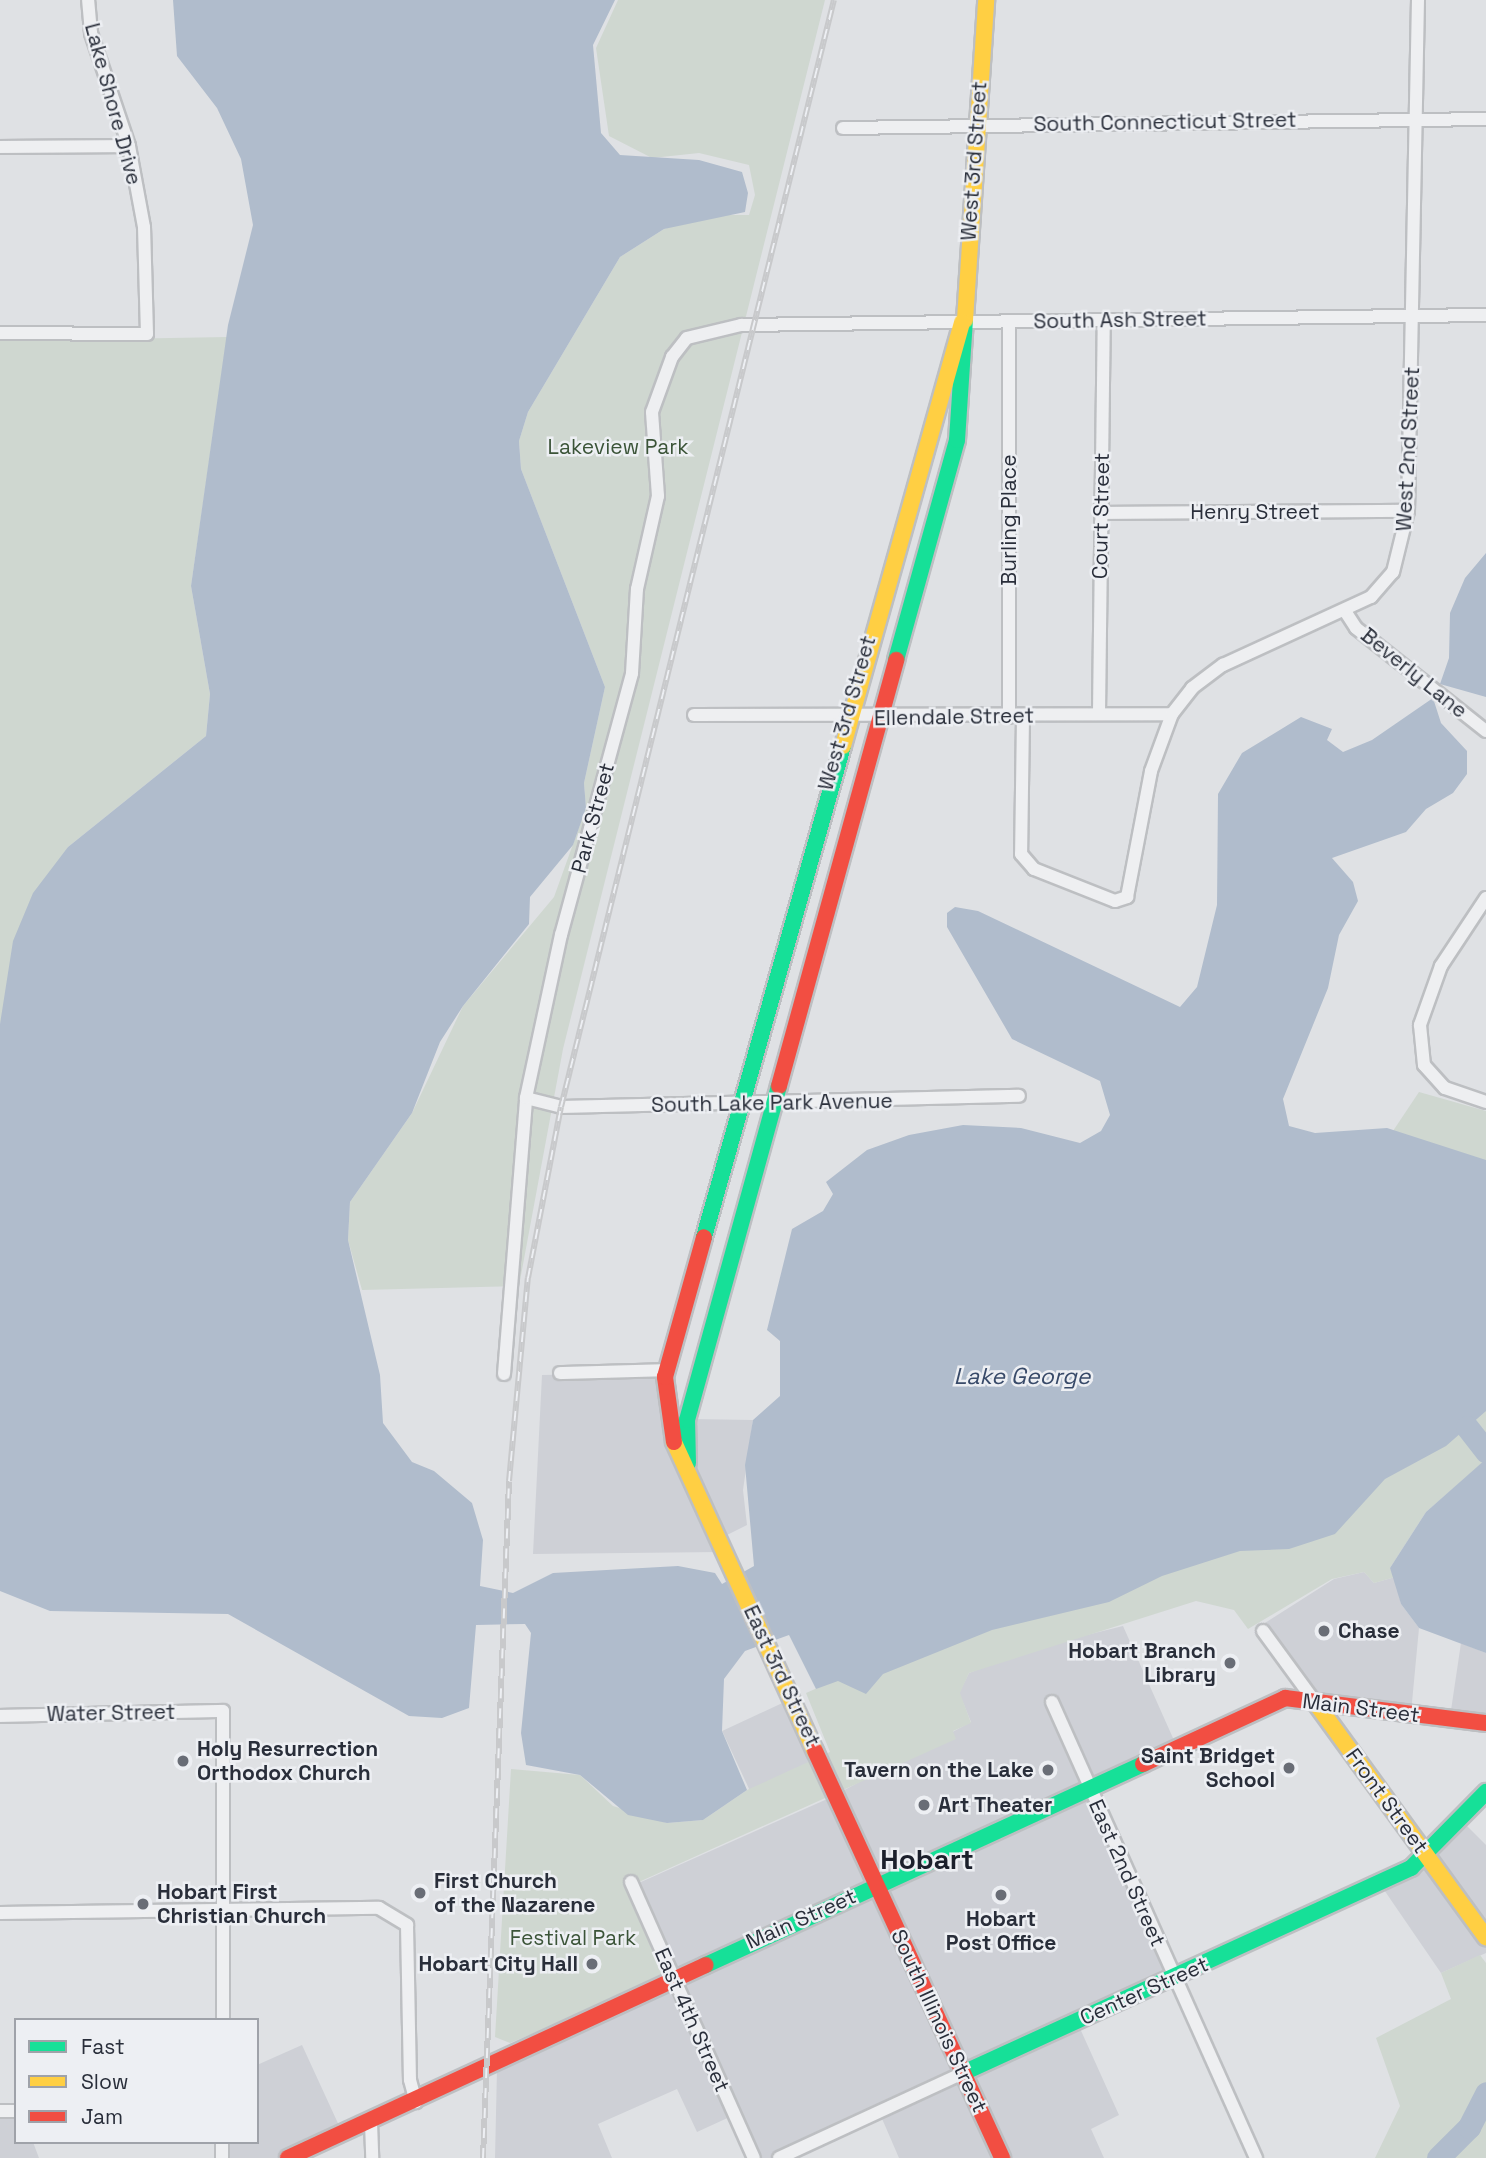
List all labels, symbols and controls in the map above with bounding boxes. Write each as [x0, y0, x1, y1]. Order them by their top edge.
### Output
street label: Lake Shore Drive [79, 20, 147, 188]
street label: West 3rd Street [956, 80, 992, 242]
street label: South Connecticut Street [1033, 107, 1297, 137]
street label: South Ash Street [1033, 306, 1207, 334]
street label: West 2nd Street [1391, 366, 1425, 532]
park label: Lakeview Park [548, 434, 688, 460]
street label: Court Street [1087, 453, 1115, 579]
street label: Burling Place [996, 454, 1022, 586]
street label: Henry Street [1190, 499, 1320, 525]
street label: Beverly Lane [1356, 623, 1472, 723]
street label: West 3rd Street [813, 633, 881, 793]
street label: Ellendale Street [874, 703, 1034, 731]
street label: Park Street [566, 760, 620, 876]
street label: South Lake Park Avenue [651, 1088, 893, 1118]
water label: Lake George [954, 1362, 1090, 1390]
street label: East 3rd Street [738, 1601, 826, 1751]
place label: Chase [1338, 1618, 1400, 1644]
marker: Chase [1316, 1623, 1332, 1639]
place label: Hobart Branch Library [1068, 1638, 1216, 1688]
marker: Hobart Branch Library [1222, 1655, 1238, 1671]
street label: Main Street [1301, 1688, 1421, 1728]
street label: Water Street [46, 1699, 176, 1727]
place label: Holy Resurrection Orthodox Church [197, 1736, 378, 1786]
place label: Saint Bridget School [1141, 1743, 1275, 1793]
street label: Front Street [1340, 1744, 1434, 1858]
marker: Holy Resurrection Orthodox Church [175, 1753, 191, 1769]
place label: Tavern on the Lake [844, 1757, 1034, 1783]
marker: Saint Bridget School [1281, 1760, 1297, 1776]
marker: Tavern on the Lake [1040, 1762, 1056, 1778]
place label: Art Theater [938, 1792, 1053, 1818]
street label: East 2nd Street [1083, 1796, 1171, 1950]
marker: Art Theater [916, 1797, 932, 1813]
district label: Hobart [880, 1842, 974, 1876]
place label: First Church of the Nazarene [434, 1868, 595, 1918]
place label: Hobart First Christian Church [157, 1879, 326, 1929]
street label: Main Street [742, 1884, 860, 1954]
marker: First Church of the Nazarene [412, 1885, 428, 1901]
marker: Hobart Post Office [993, 1887, 1009, 1903]
marker: Hobart First Christian Church [135, 1896, 151, 1912]
place label: Hobart Post Office [946, 1906, 1056, 1956]
park label: Festival Park [510, 1925, 636, 1951]
street label: South Illinois Street [886, 1926, 992, 2116]
street label: East 4th Street [649, 1944, 735, 2096]
place label: Hobart City Hall [419, 1951, 578, 1977]
street label: Center Street [1076, 1951, 1212, 2031]
marker: Hobart City Hall [584, 1956, 600, 1972]
legend [14, 2018, 259, 2144]
text: Fast [81, 2033, 125, 2060]
text: Slow [81, 2068, 129, 2095]
text: Jam [81, 2103, 123, 2130]

